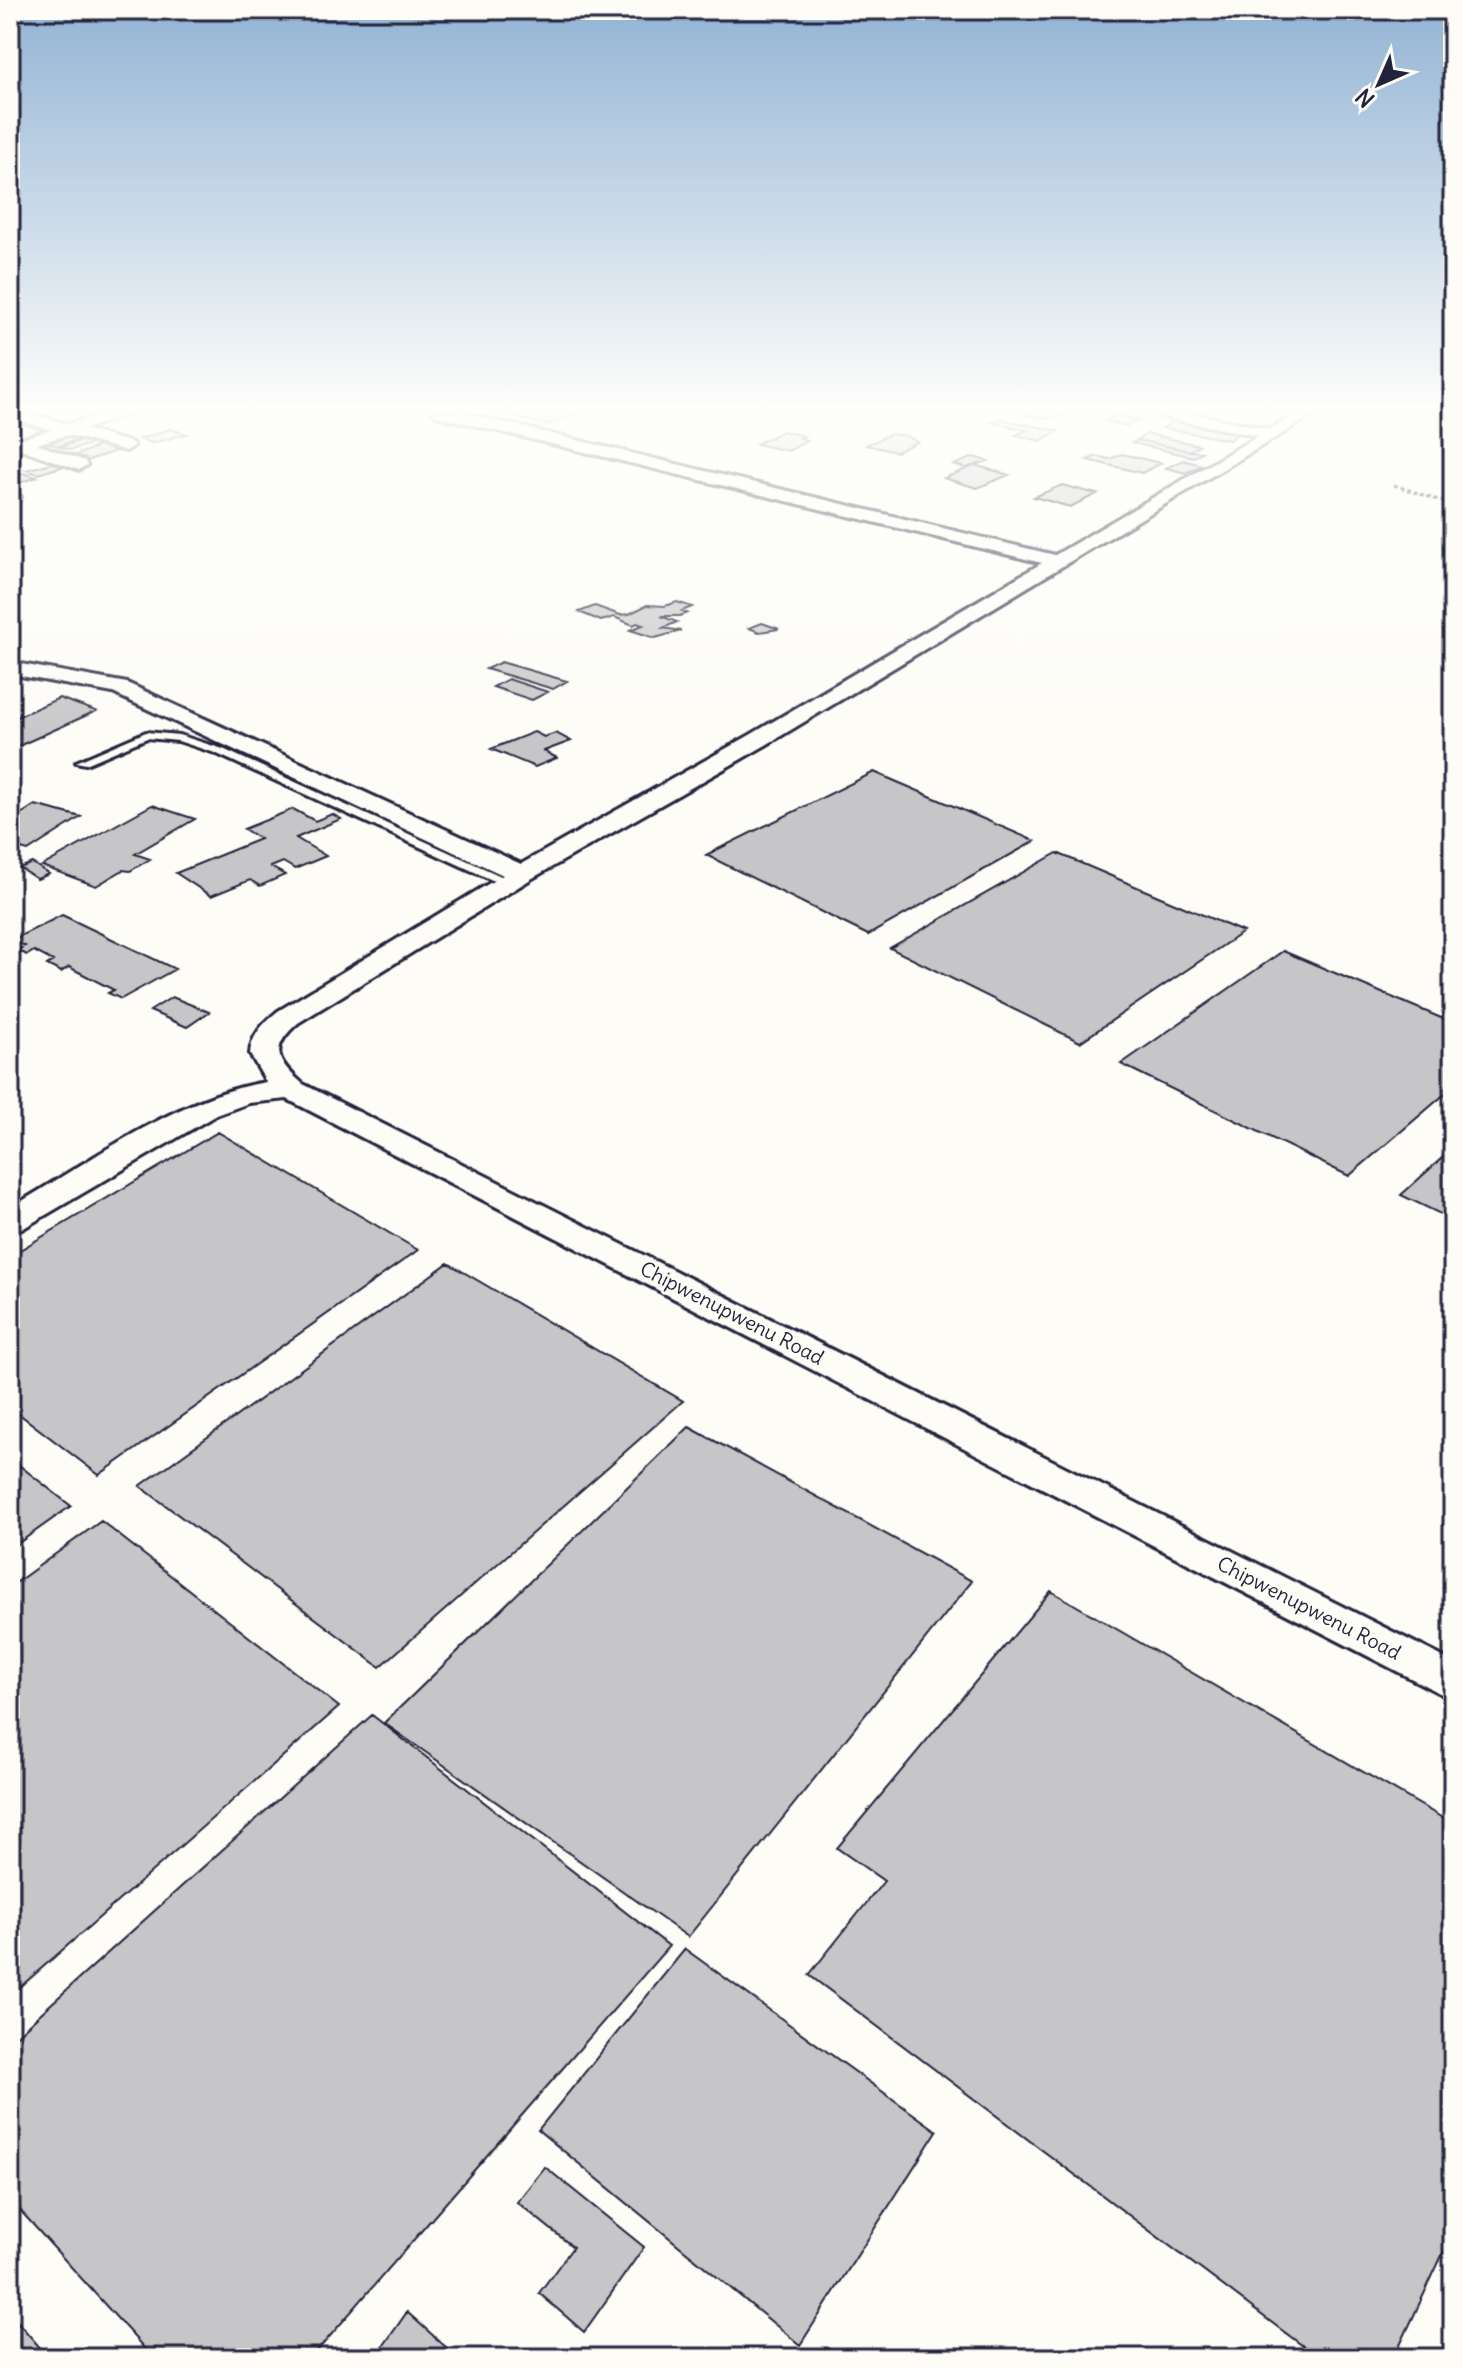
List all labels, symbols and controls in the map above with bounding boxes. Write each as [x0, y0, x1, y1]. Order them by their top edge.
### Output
north arrow [1339, 44, 1419, 124]
text: N [1350, 83, 1380, 113]
street label: Chipwenupwenu Road [636, 1255, 829, 1370]
street label: Chipwenupwenu Road [1213, 1550, 1406, 1665]

